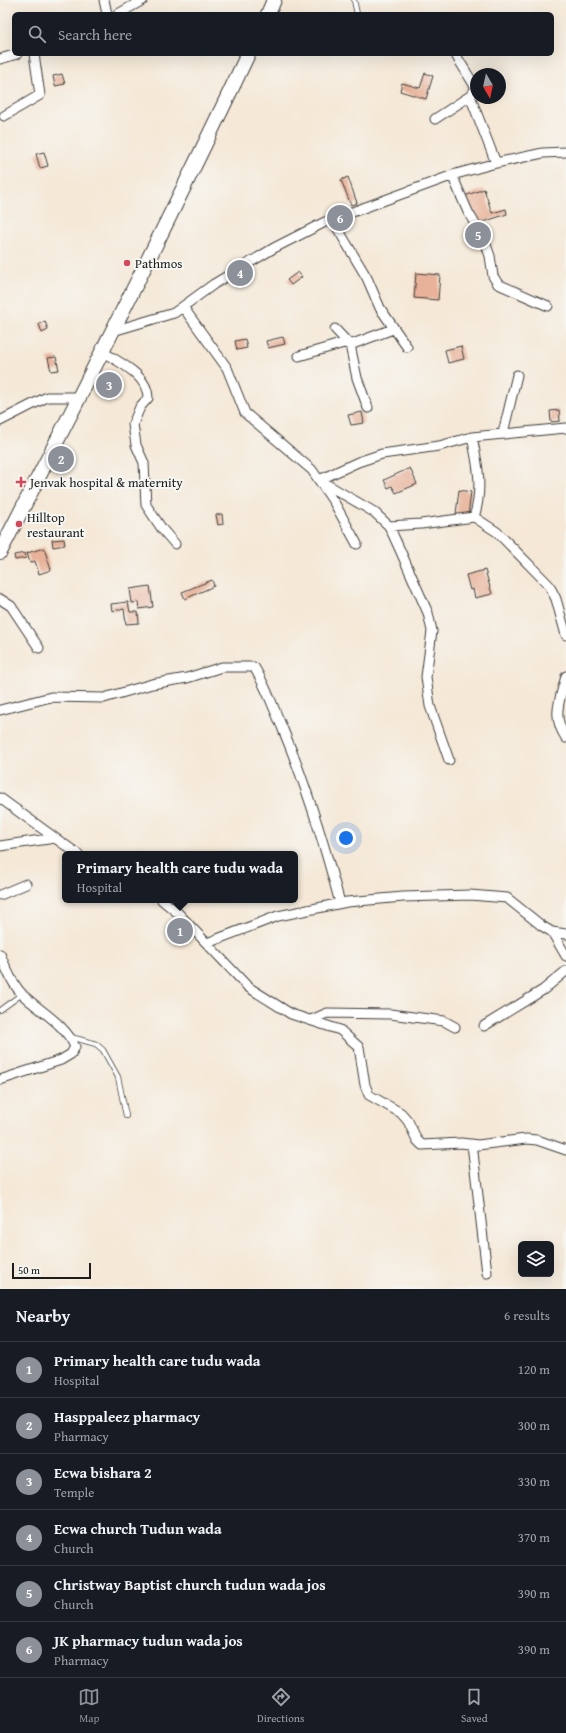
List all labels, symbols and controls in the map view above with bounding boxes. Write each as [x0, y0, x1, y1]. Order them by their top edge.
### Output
search box [12, 12, 554, 56]
icon: search [26, 23, 48, 45]
text: Search here [58, 24, 132, 45]
north arrow [470, 68, 506, 104]
pin: 6 [327, 203, 353, 233]
pin: 5 [465, 220, 491, 250]
place label: Pathmos [135, 254, 182, 273]
marker: Pathmos [122, 258, 132, 268]
pin: 4 [227, 258, 253, 288]
pin: 3 [96, 370, 122, 400]
pin: 2 [48, 444, 74, 474]
place label: Jenvak hospital & maternity [28, 473, 183, 492]
marker: Jenvak hospital & maternity [15, 476, 27, 488]
place label: Hilltop restaurant [27, 508, 85, 542]
marker: Hilltop restaurant [14, 519, 24, 529]
your location [336, 828, 356, 848]
popup [62, 851, 298, 903]
text: Primary health care tudu wada [77, 857, 283, 878]
text: Hospital [77, 878, 122, 897]
pin: 1 [167, 916, 193, 946]
map controls [518, 1241, 554, 1277]
button: layers [518, 1241, 554, 1277]
scale bar [12, 1261, 91, 1280]
text: 50 m [18, 1262, 40, 1278]
text: Nearby [16, 1303, 70, 1328]
text: 6 results [504, 1306, 550, 1325]
text: Primary health care tudu wada [54, 1350, 260, 1371]
text: 1 [26, 1360, 32, 1379]
text: 120 m [518, 1360, 550, 1379]
text: Hospital [54, 1371, 99, 1390]
text: Hasppaleez pharmacy [54, 1406, 200, 1427]
text: 2 [26, 1416, 32, 1435]
text: 300 m [518, 1416, 550, 1435]
text: Pharmacy [54, 1427, 109, 1446]
text: Ecwa bishara 2 [54, 1462, 152, 1483]
text: 3 [26, 1472, 32, 1491]
text: 330 m [518, 1472, 550, 1491]
text: Temple [54, 1483, 94, 1502]
text: Ecwa church Tudun wada [54, 1518, 222, 1539]
text: 4 [26, 1528, 32, 1547]
text: 370 m [518, 1528, 550, 1547]
text: Church [54, 1539, 93, 1558]
text: Christway Baptist church tudun wada jos [54, 1574, 326, 1595]
text: 5 [26, 1584, 32, 1603]
text: 390 m [518, 1584, 550, 1603]
text: Church [54, 1595, 93, 1614]
text: JK pharmacy tudun wada jos [54, 1630, 243, 1651]
text: 6 [26, 1640, 32, 1659]
text: 390 m [518, 1640, 550, 1659]
text: Pharmacy [54, 1651, 109, 1670]
tab: Map [78, 1686, 100, 1726]
tab: Directions [257, 1686, 304, 1726]
tab: Saved [461, 1686, 488, 1726]

